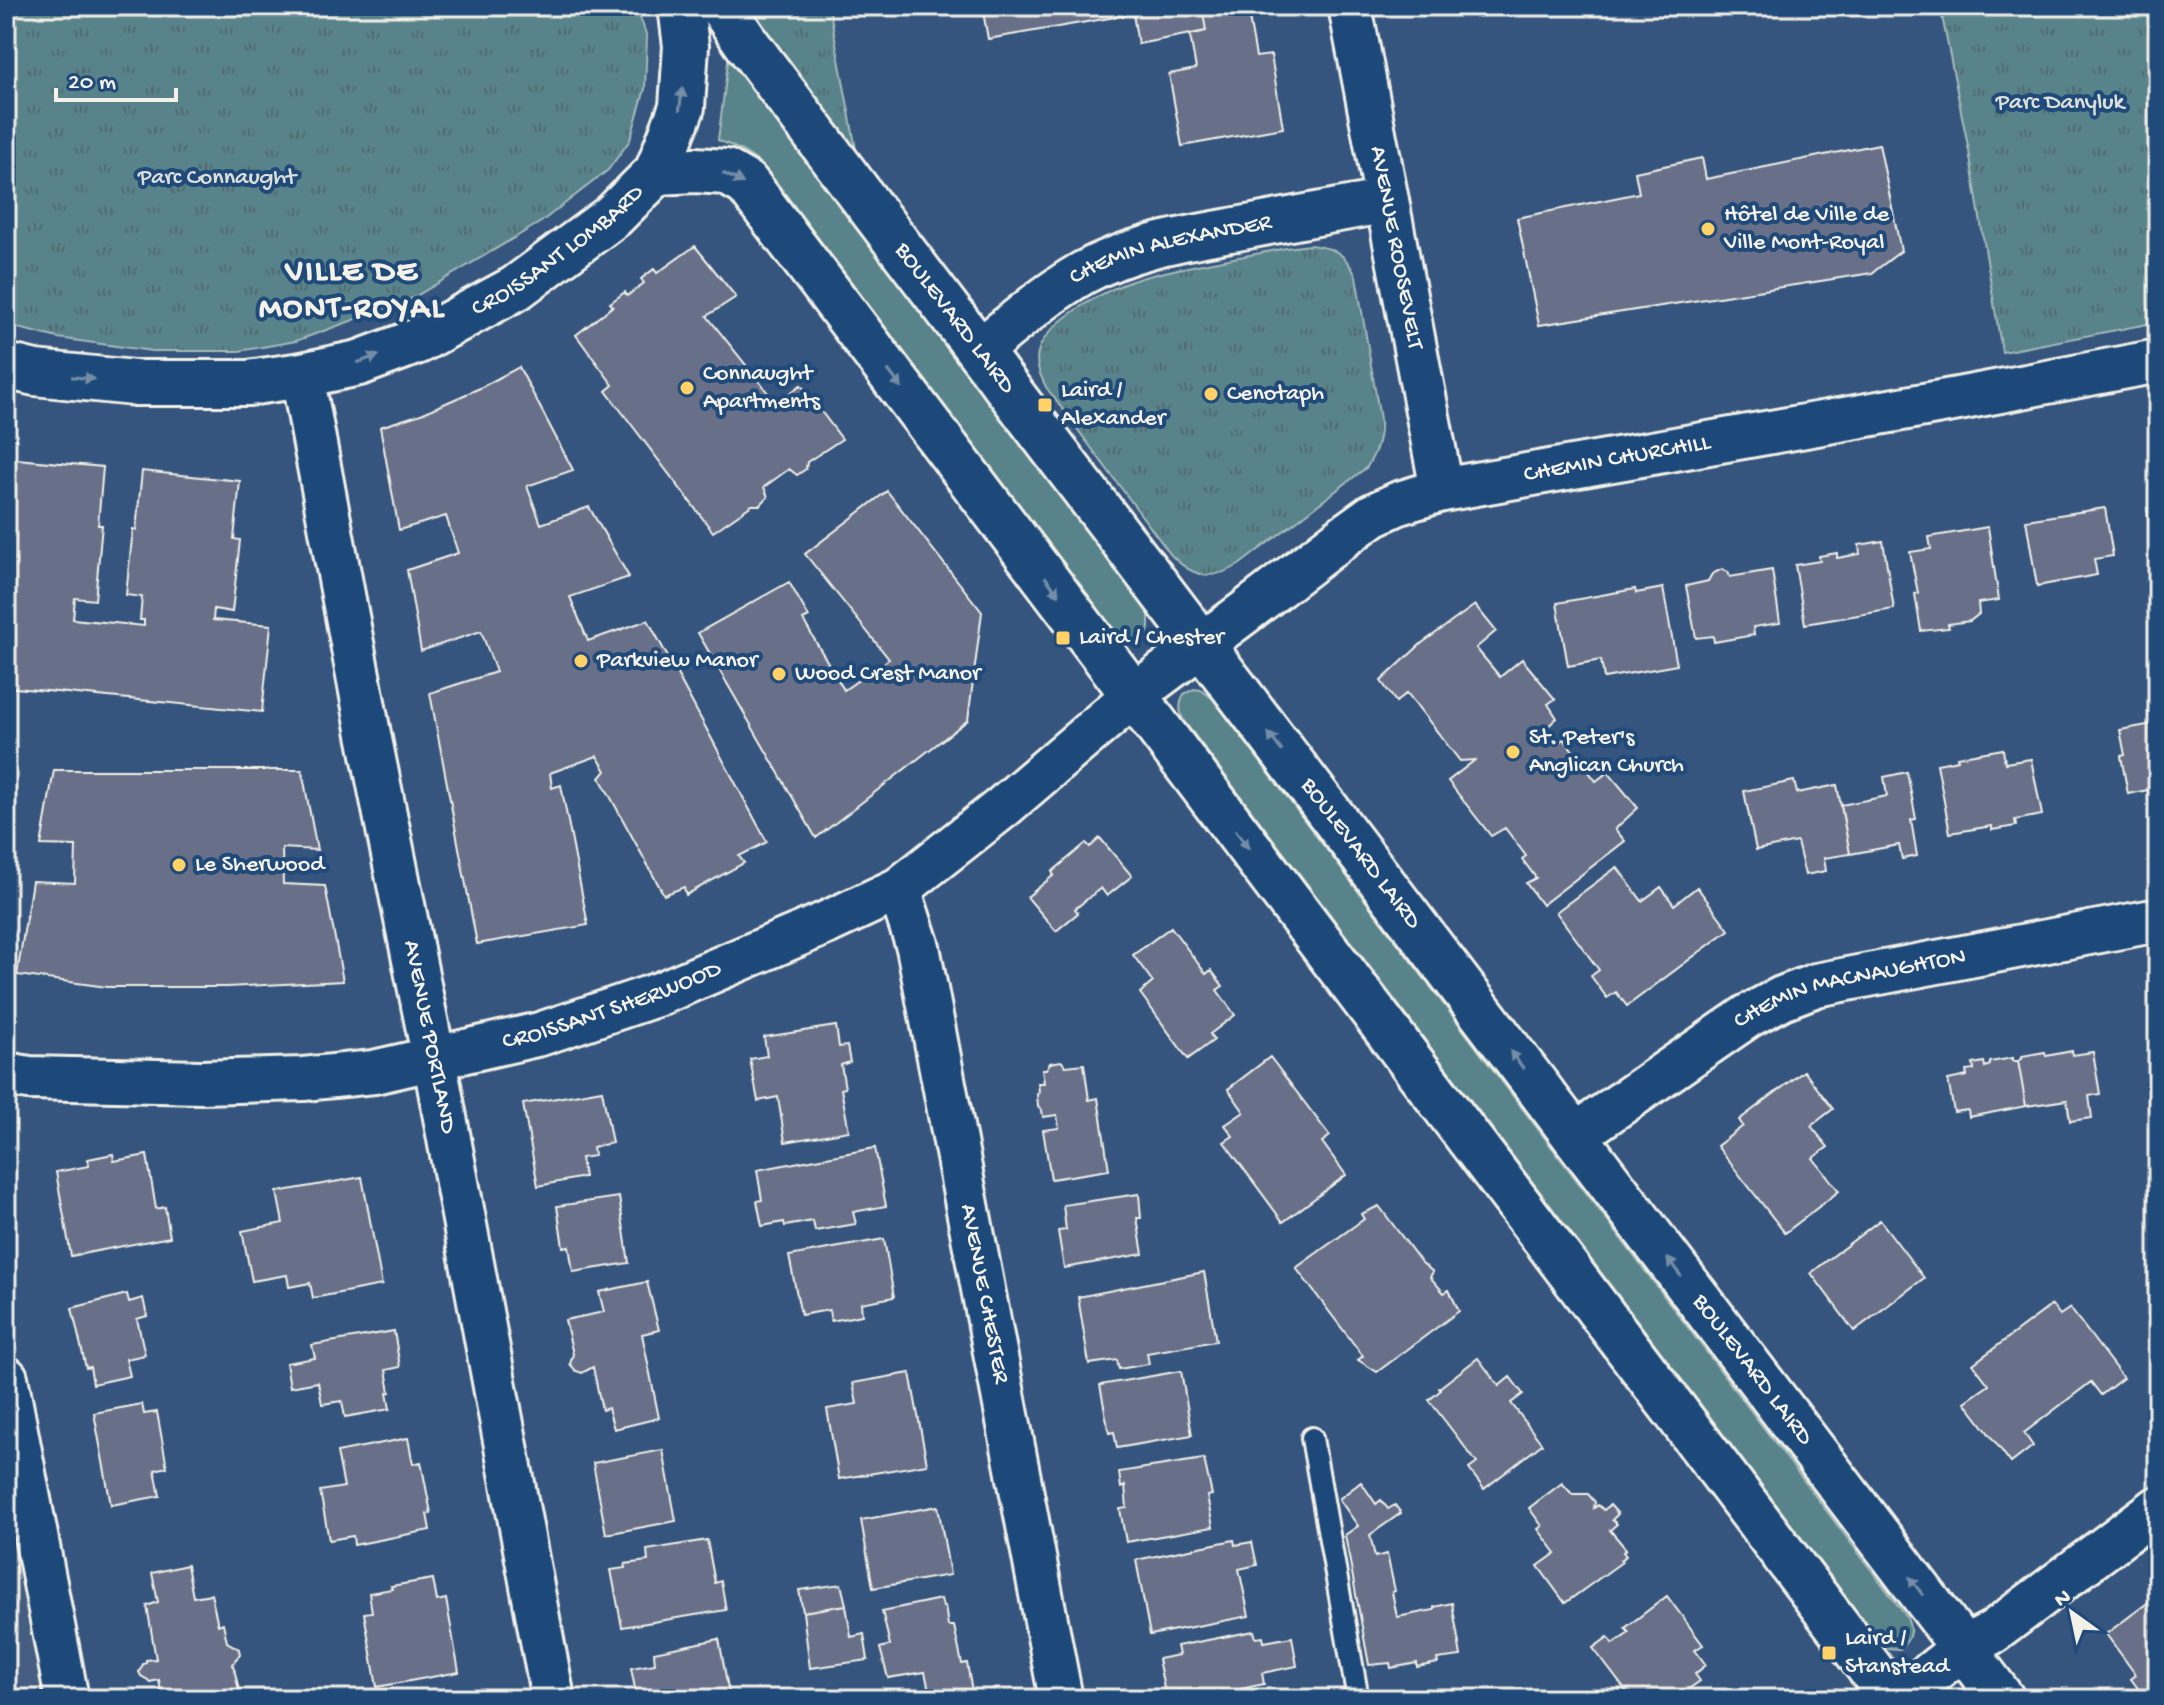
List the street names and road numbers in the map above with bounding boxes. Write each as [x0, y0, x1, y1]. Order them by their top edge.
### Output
street label: AVENUE ROOSEVELT [1362, 144, 1430, 354]
street label: CROISSANT LOMBARD [467, 178, 651, 324]
street label: CHEMIN ALEXANDER [1064, 208, 1275, 292]
street label: BOULEVARD LAIRD [887, 236, 1021, 400]
street label: CHEMIN CHURCHILL [1522, 428, 1714, 490]
street label: BOULEVARD LAIRD [1293, 771, 1428, 936]
street label: AVENUE PORTLAND [396, 938, 462, 1136]
street label: CHEMIN MACNAUGHTON [1728, 942, 1968, 1036]
street label: CROISSANT SHERWOOD [500, 955, 726, 1057]
street label: AVENUE CHESTER [953, 1202, 1015, 1387]
street label: BOULEVARD LAIRD [1685, 1288, 1819, 1452]

